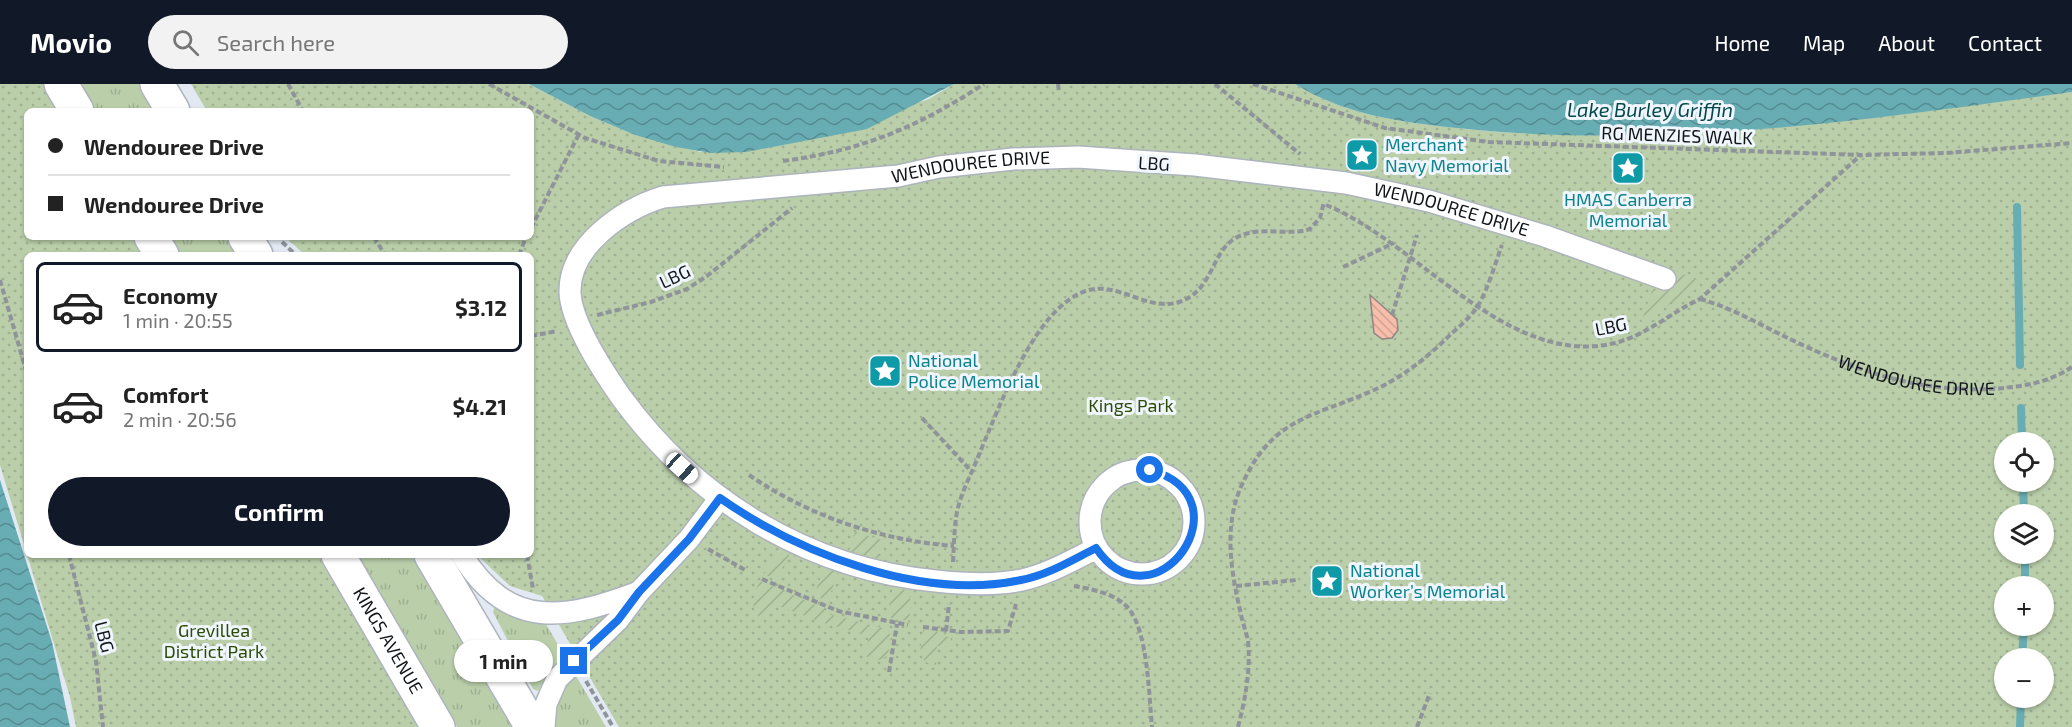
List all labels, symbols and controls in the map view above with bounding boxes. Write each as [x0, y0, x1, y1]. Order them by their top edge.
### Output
search box [148, 15, 568, 69]
text: Movio [30, 25, 112, 59]
icon: search [169, 26, 202, 59]
text: Search here [217, 29, 335, 55]
text: Home [1714, 30, 1770, 55]
text: Map [1803, 30, 1845, 55]
text: About [1878, 30, 1935, 55]
text: Contact [1968, 30, 2042, 55]
water label: Lake Burley Griffin [1567, 97, 1733, 122]
street label: RG MENZIES WALK [1601, 121, 1754, 149]
text: Wendouree Drive [84, 133, 264, 159]
place label: Merchant Navy Memorial [1385, 133, 1509, 176]
place icon: Merchant Navy Memorial [1344, 137, 1380, 173]
street label: WENDOUREE DRIVE [889, 146, 1051, 187]
place icon: HMAS Canberra Memorial [1610, 150, 1646, 186]
street label: LBG [1137, 151, 1171, 175]
street label: WENDOUREE DRIVE [1372, 177, 1532, 241]
place label: HMAS Canberra Memorial [1564, 188, 1692, 231]
text: Wendouree Drive [84, 191, 264, 217]
street label: LBG [656, 259, 694, 293]
icon: car [51, 280, 105, 334]
text: Economy [123, 282, 218, 308]
text: $3.12 [455, 294, 507, 320]
text: 1 min · 20:55 [123, 308, 233, 332]
street label: LBG [1593, 312, 1628, 340]
place label: National Police Memorial [908, 349, 1040, 392]
street label: WENDOUREE DRIVE [1835, 349, 1995, 399]
place icon: National Police Memorial [867, 353, 903, 389]
icon: car [51, 379, 105, 433]
text: Comfort [123, 381, 208, 407]
text: $4.21 [453, 393, 507, 419]
park label: Kings Park [1088, 394, 1174, 416]
text: 2 min · 20:56 [123, 407, 237, 431]
map controls [1994, 432, 2054, 708]
button: locate [1994, 432, 2054, 492]
car [663, 449, 701, 487]
route start [1136, 456, 1163, 483]
button: Confirm [48, 477, 510, 546]
button: layers [1994, 504, 2054, 564]
place label: National Worker’s Memorial [1350, 559, 1506, 602]
place icon: National Worker’s Memorial [1309, 563, 1345, 599]
button: + [1994, 576, 2054, 636]
street label: KINGS AVENUE [349, 583, 428, 697]
street label: LBG [90, 619, 119, 655]
park label: Grevillea District Park [164, 619, 264, 662]
callout: 1 min [454, 640, 553, 682]
route end [560, 647, 587, 674]
button: − [1994, 648, 2054, 708]
text: 1 min [479, 649, 528, 673]

